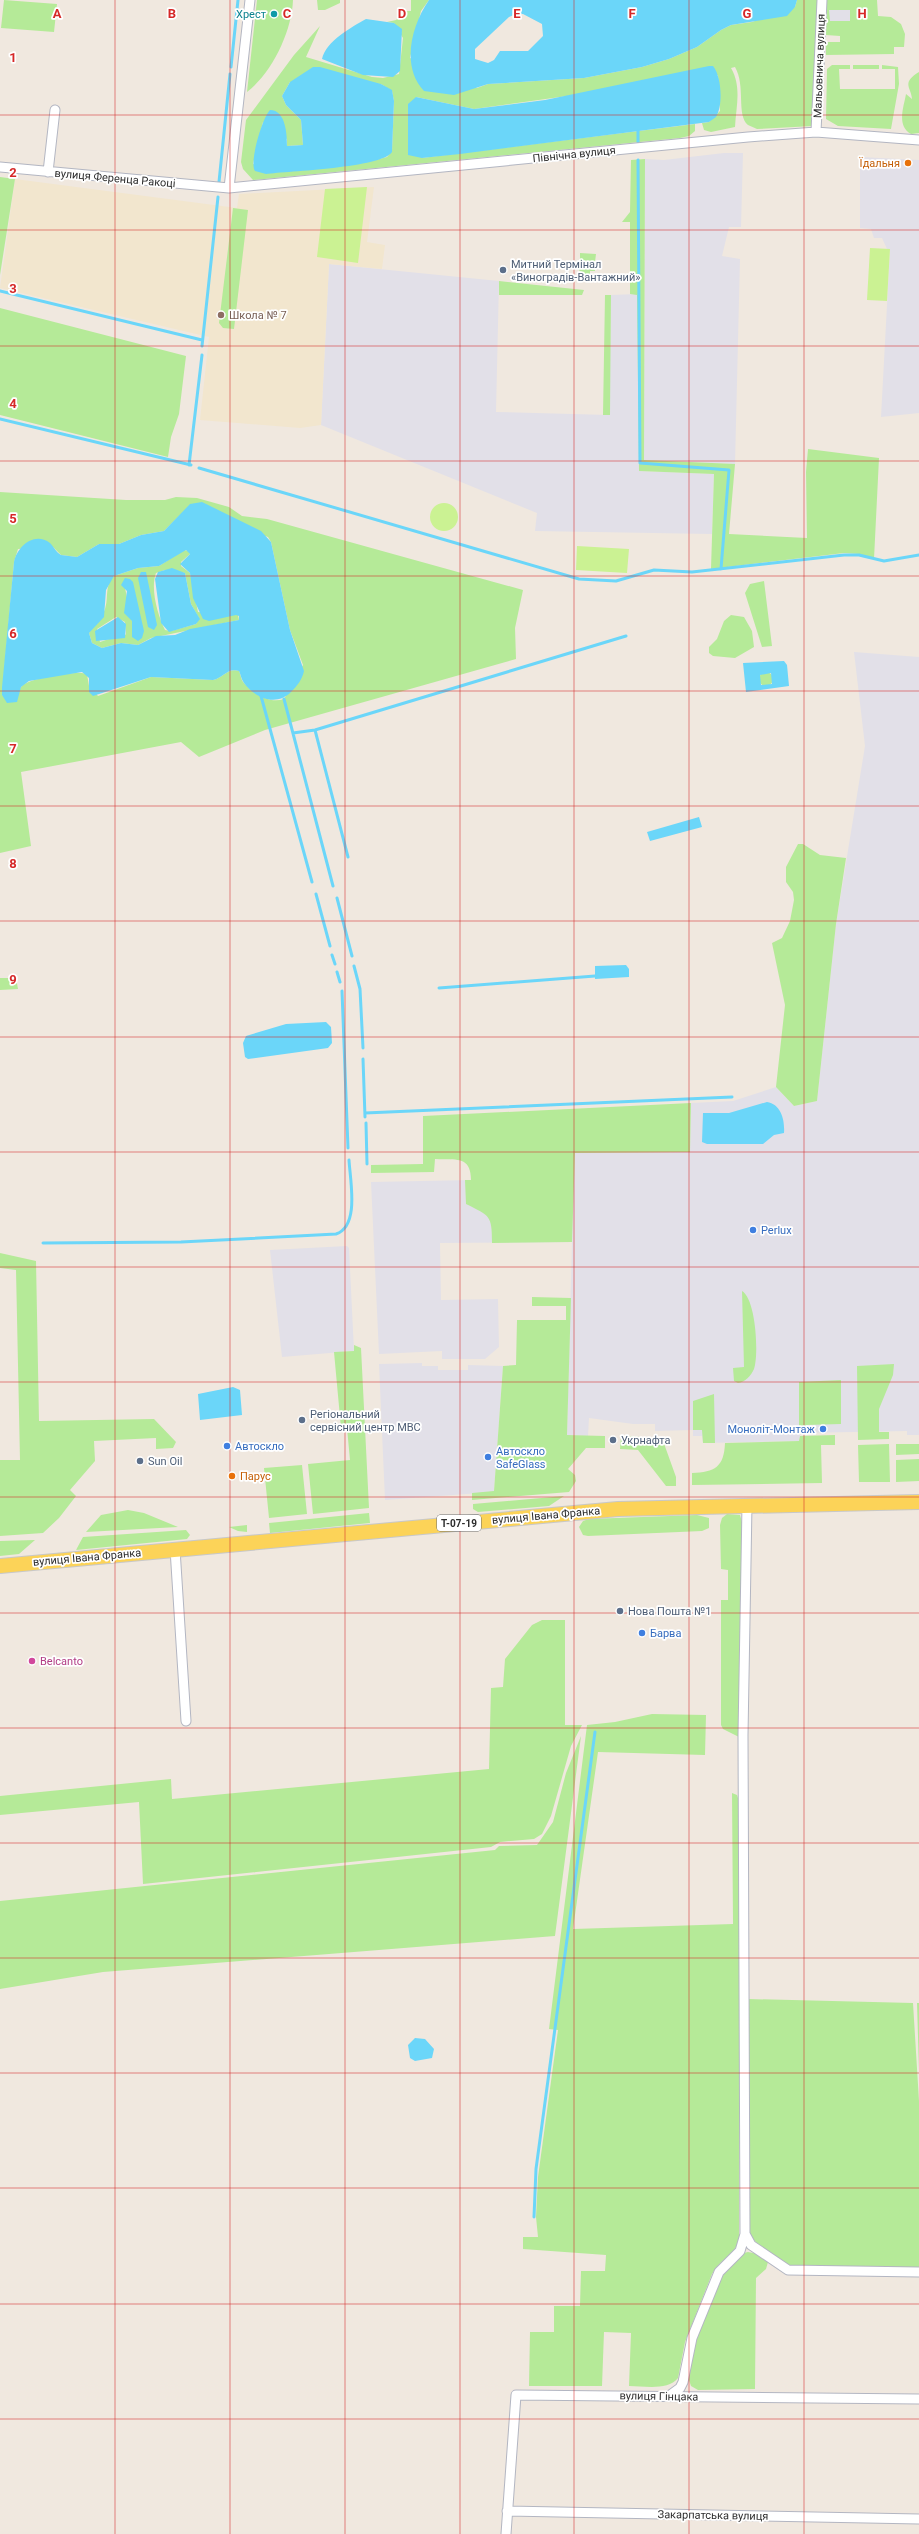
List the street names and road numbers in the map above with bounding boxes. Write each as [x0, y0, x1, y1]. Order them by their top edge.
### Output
street label: Мальовнича вулиця [811, 14, 828, 118]
street label: Північна вулиця [532, 144, 616, 165]
street label: вулиця Ференца Ракоці [54, 167, 176, 190]
street label: вулиця Івана Франка [491, 1504, 601, 1527]
road number: Т-07-19 [437, 1515, 481, 1531]
street label: вулиця Івана Франка [32, 1546, 142, 1569]
street label: вулиця Гінцака [619, 2389, 699, 2404]
street label: Закарпатська вулиця [658, 2508, 768, 2523]

